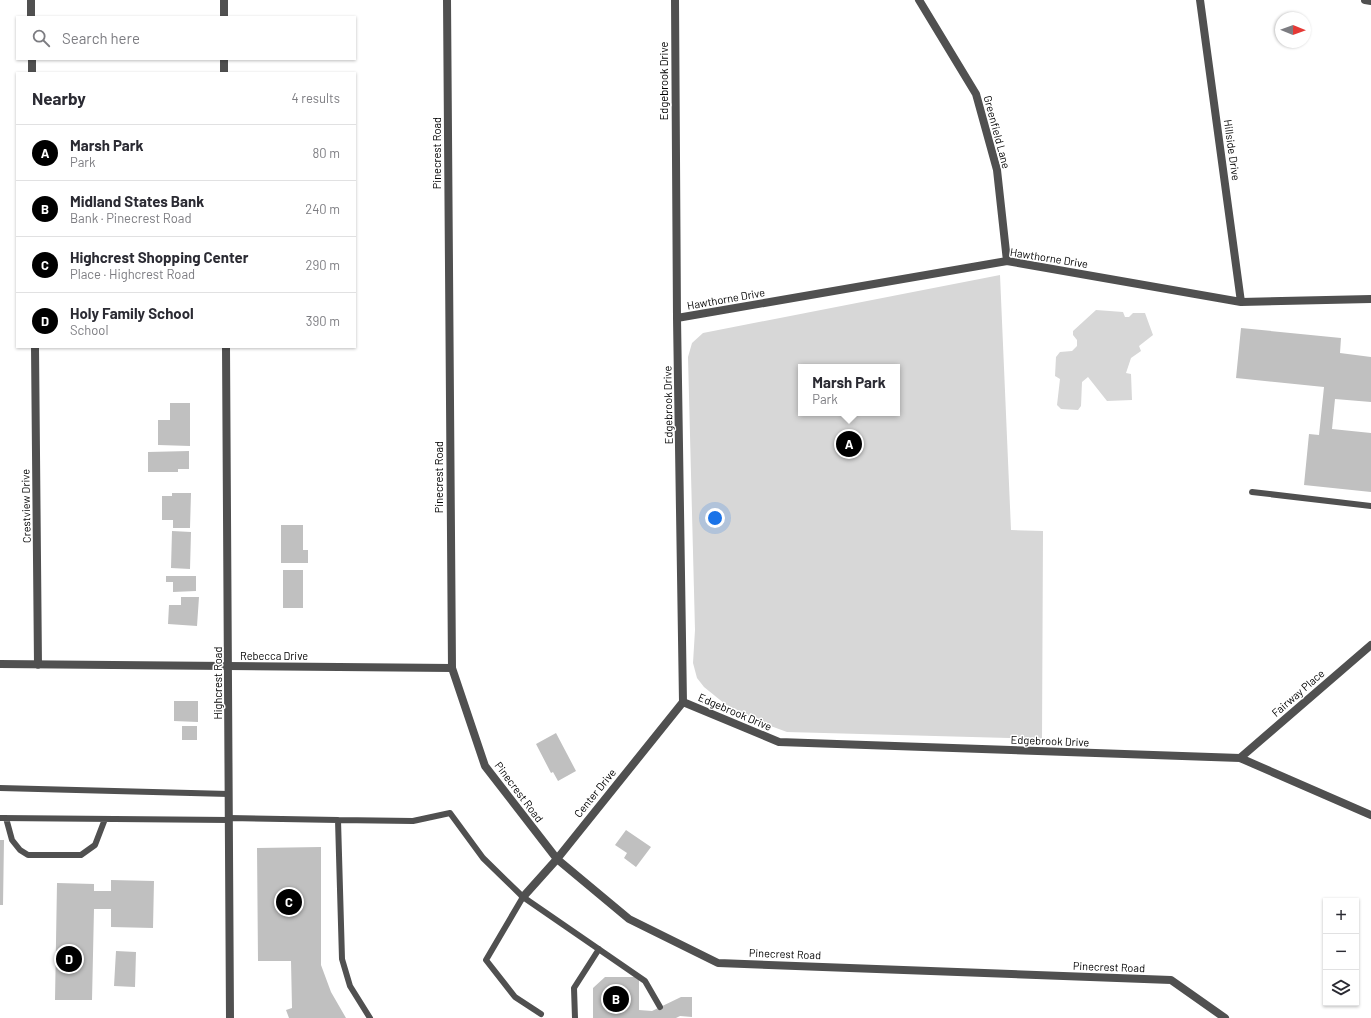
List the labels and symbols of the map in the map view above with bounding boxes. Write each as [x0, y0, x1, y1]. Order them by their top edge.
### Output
north arrow [1275, 12, 1311, 48]
street label: Edgebrook Drive [657, 42, 670, 120]
street label: Greenfield Lane [981, 94, 1014, 170]
street label: Pinecrest Road [430, 117, 443, 189]
street label: Hillside Drive [1222, 118, 1243, 182]
street label: Hawthorne Drive [1009, 245, 1089, 270]
street label: Hawthorne Drive [686, 285, 766, 312]
street label: Edgebrook Drive [660, 365, 675, 444]
pin: A [836, 429, 862, 459]
street label: Pinecrest Road [432, 441, 445, 513]
street label: Crestview Drive [18, 469, 33, 543]
your location [705, 508, 725, 528]
street label: Highcrest Road [211, 647, 224, 719]
street label: Rebecca Drive [240, 649, 308, 662]
street label: Fairway Place [1269, 666, 1327, 719]
street label: Edgebrook Drive [696, 690, 774, 733]
street label: Edgebrook Drive [1011, 733, 1090, 748]
street label: Pinecrest Road [492, 759, 546, 824]
street label: Center Drive [571, 766, 618, 820]
pin: C [276, 887, 302, 917]
pin: D [56, 944, 82, 974]
street label: Pinecrest Road [749, 946, 821, 961]
street label: Pinecrest Road [1073, 959, 1145, 974]
pin: B [603, 984, 629, 1014]

